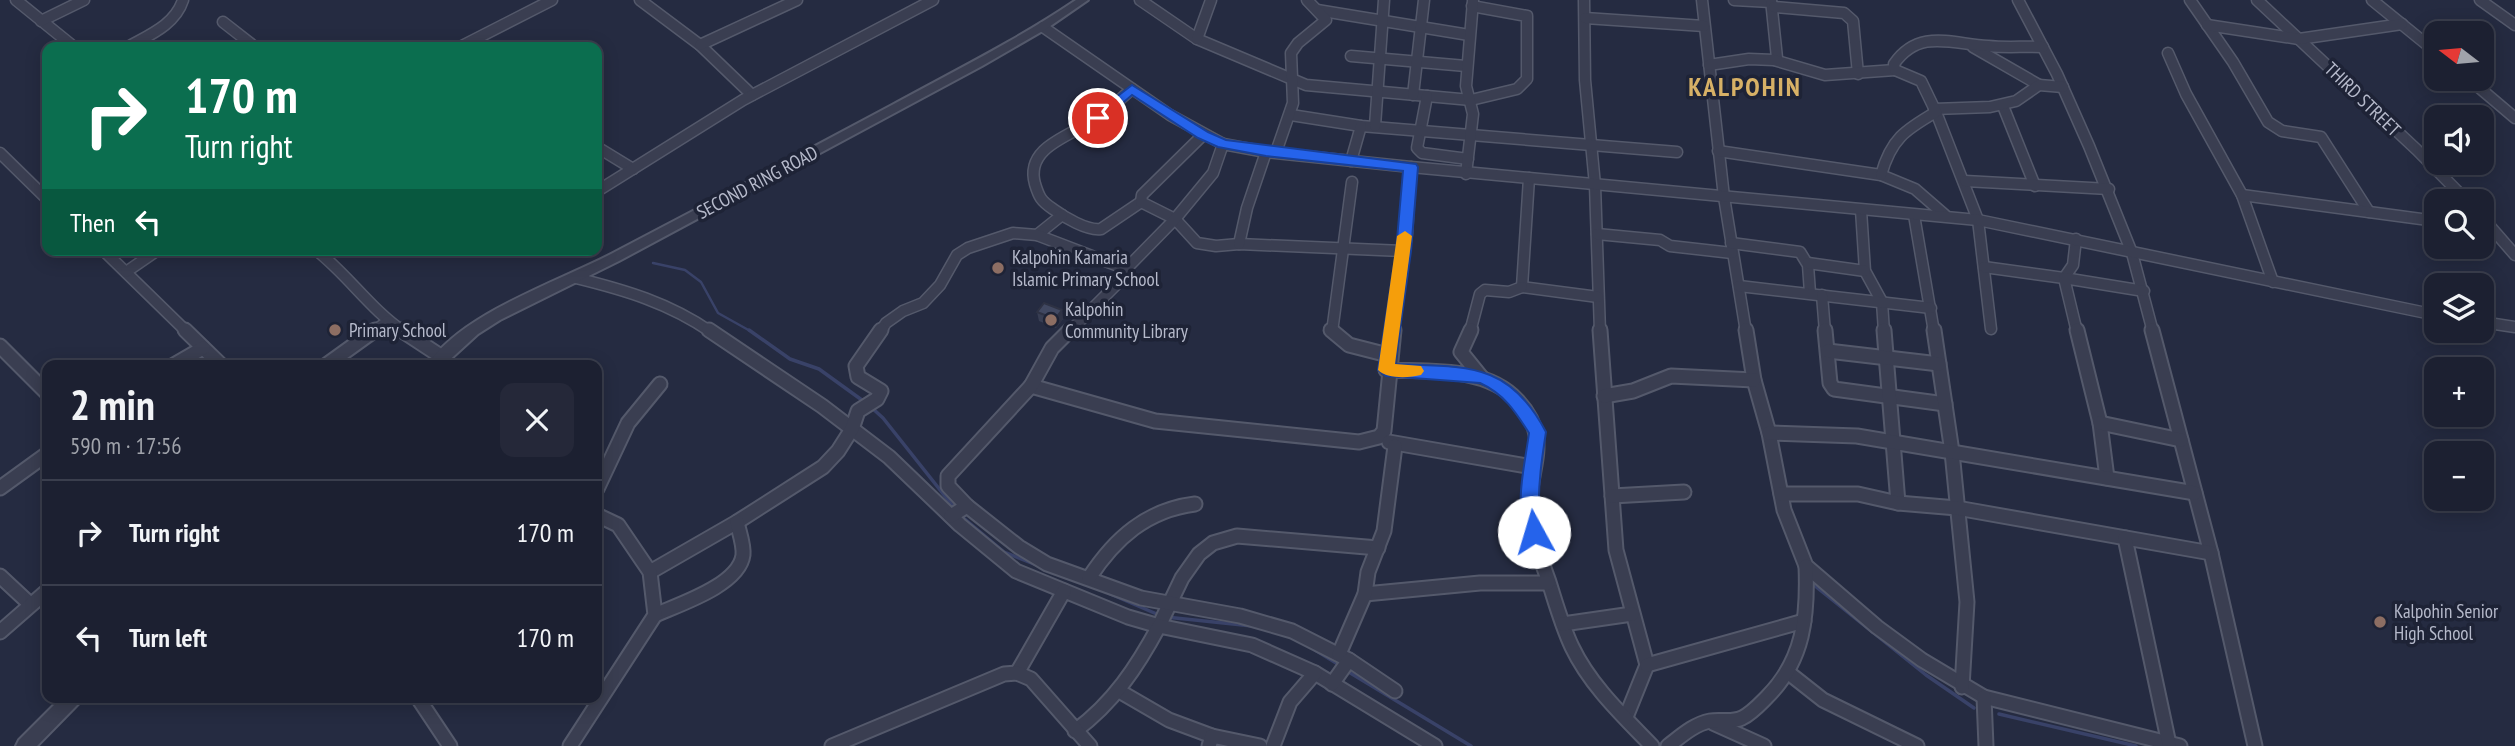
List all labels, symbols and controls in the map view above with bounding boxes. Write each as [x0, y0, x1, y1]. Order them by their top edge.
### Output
north arrow [2424, 21, 2494, 91]
map controls [2424, 21, 2494, 511]
street label: THIRD STREET [2320, 57, 2406, 142]
text: 170 m [185, 63, 298, 127]
icon: right [70, 70, 161, 161]
district label: KALPOHIN [1688, 70, 1802, 103]
pin [1068, 88, 1128, 148]
icon: arrive [1079, 99, 1117, 137]
button: sound [2424, 105, 2494, 175]
text: Turn right [185, 125, 293, 167]
street label: SECOND RING ROAD [692, 140, 822, 224]
button: search [2424, 189, 2494, 259]
icon: left [129, 203, 167, 241]
text: Then [70, 206, 115, 239]
place label: Kalpohin Kamaria Islamic Primary School [1012, 245, 1160, 291]
marker: Kalpohin Kamaria Islamic Primary School [990, 260, 1006, 276]
button: layers [2424, 273, 2494, 343]
place label: Kalpohin Community Library [1065, 297, 1189, 343]
marker: Kalpohin Community Library [1043, 312, 1059, 328]
place label: Primary School [349, 318, 447, 342]
marker: Primary School [327, 322, 343, 338]
button: + [2424, 357, 2494, 427]
text: 2 min [70, 377, 155, 432]
button: close [500, 383, 574, 457]
text: 590 m · 17:56 [70, 431, 182, 460]
button: − [2424, 441, 2494, 511]
position arrow [1497, 495, 1571, 569]
icon: right [70, 514, 108, 552]
text: Turn right [129, 516, 220, 549]
text: 170 m [516, 516, 574, 549]
place label: Kalpohin Senior High School [2394, 599, 2499, 645]
marker: Kalpohin Senior High School [2372, 614, 2388, 630]
icon: left [70, 619, 108, 657]
text: Turn left [129, 621, 207, 654]
text: 170 m [516, 621, 574, 654]

